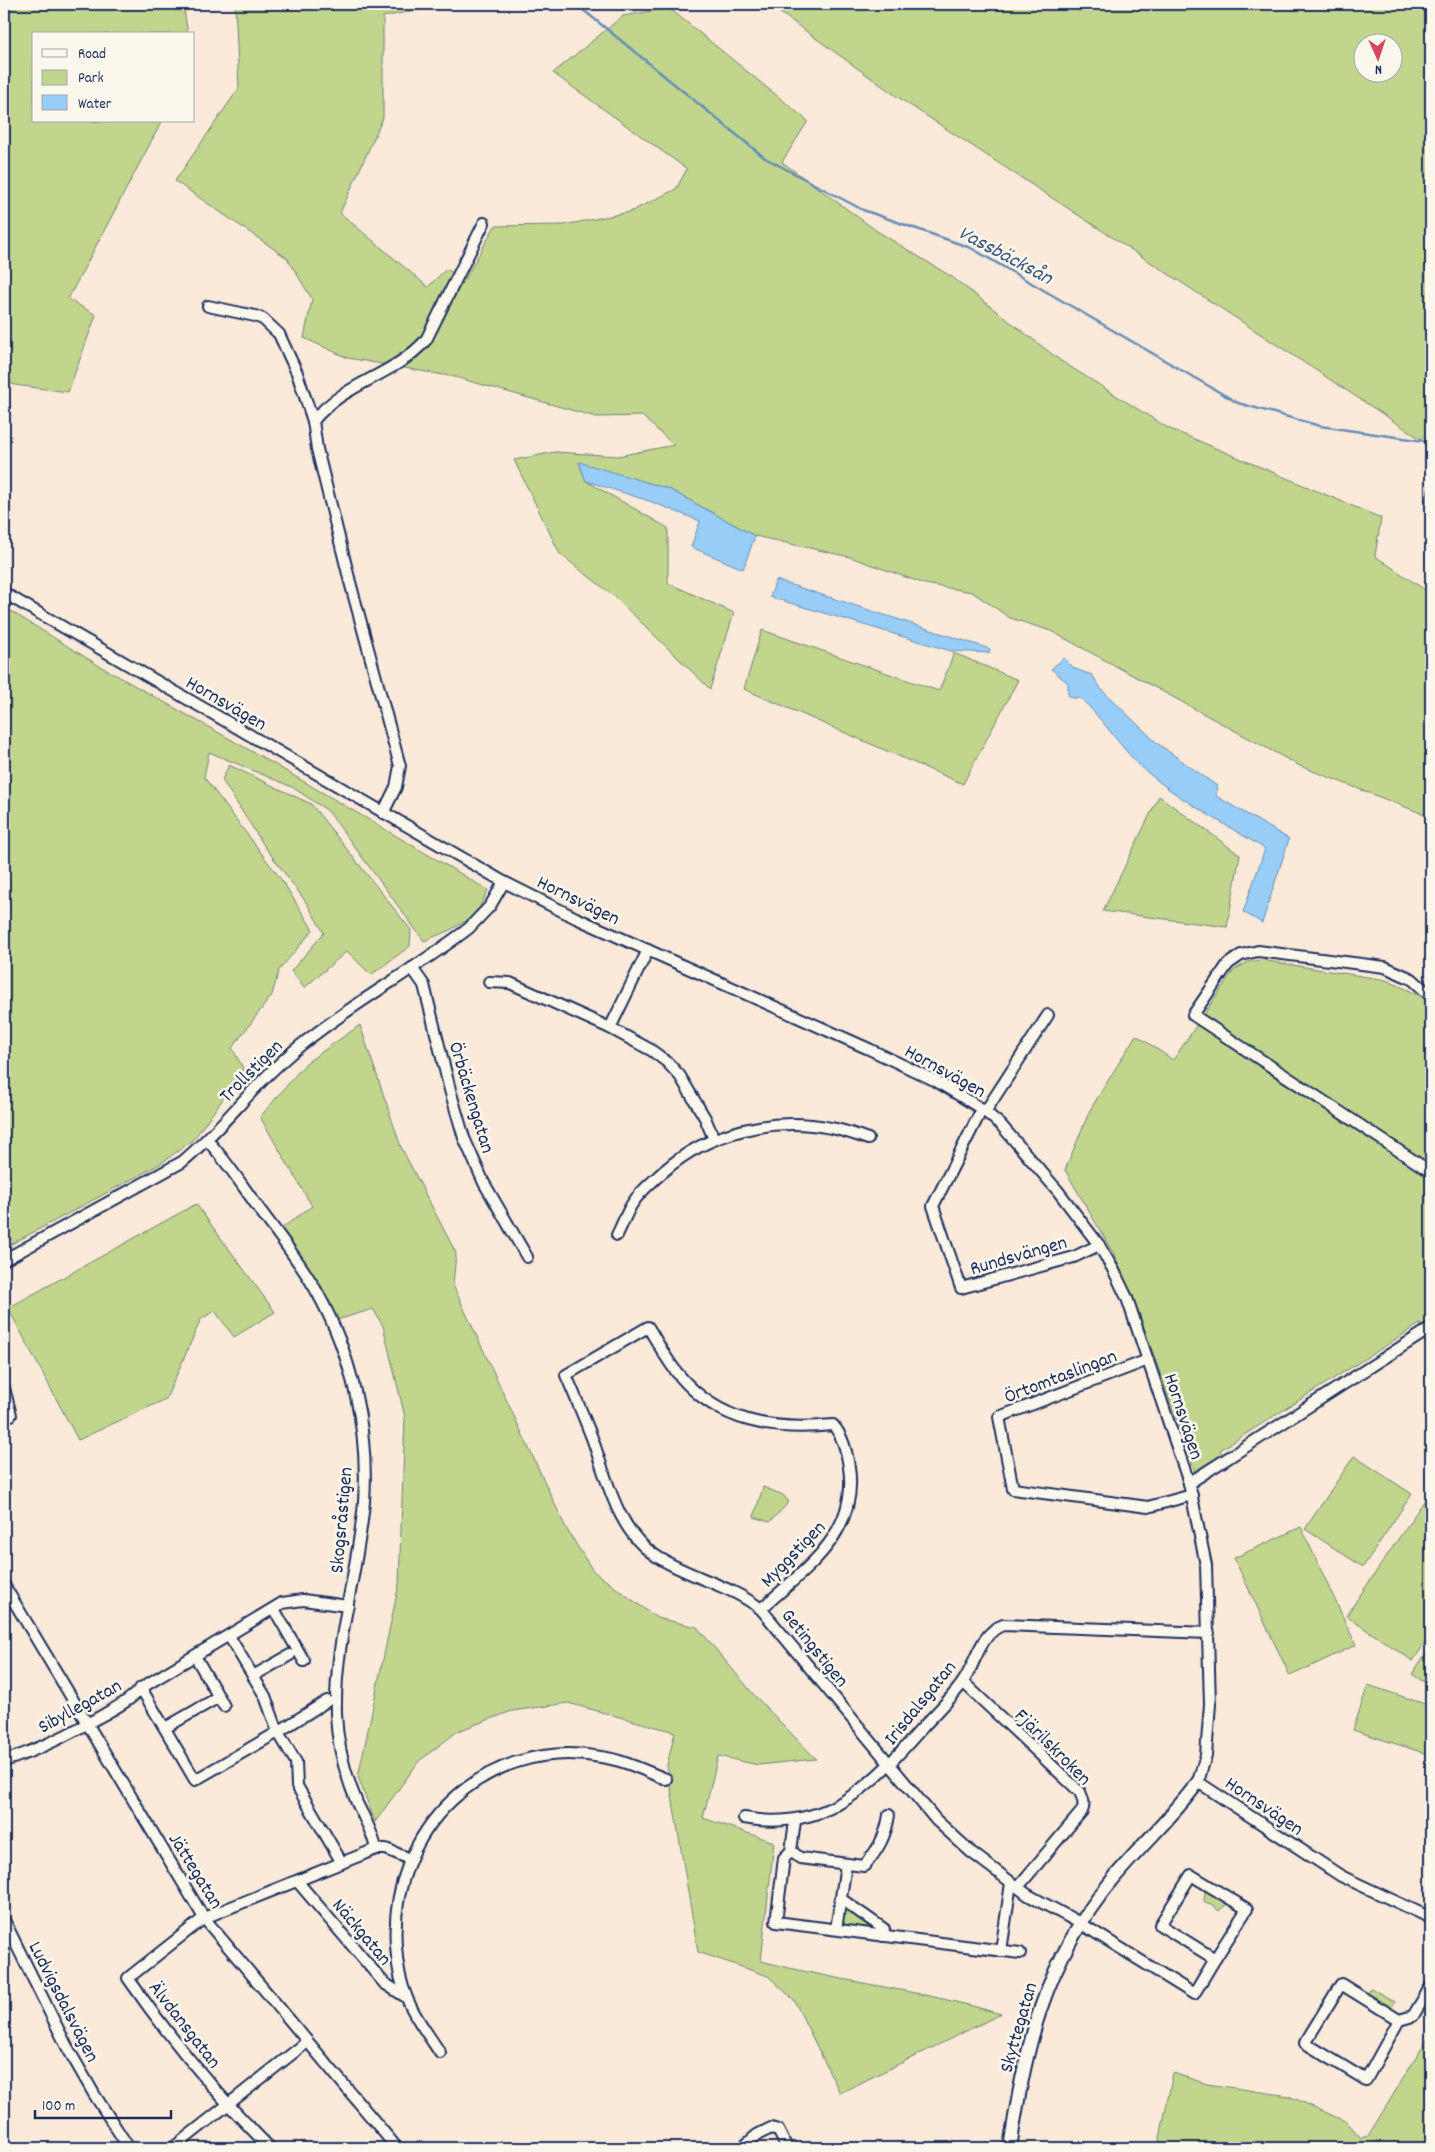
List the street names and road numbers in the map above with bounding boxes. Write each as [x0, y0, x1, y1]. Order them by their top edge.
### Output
street label: Hornsvägen [180, 670, 271, 739]
street label: Hornsvägen [531, 870, 624, 934]
street label: Trollstigen [214, 1034, 290, 1110]
street label: Örbäckengatan [440, 1039, 500, 1157]
street label: Hornsvägen [899, 1039, 990, 1107]
street label: Rundsvängen [967, 1230, 1071, 1284]
street label: Örtomtaslingan [1001, 1343, 1121, 1412]
street label: Hornsvägen [1155, 1370, 1209, 1464]
street label: Skogsråstigen [324, 1466, 362, 1575]
street label: Myggstigen [755, 1515, 833, 1595]
street label: Getingstigen [773, 1603, 854, 1694]
street label: Irisdalsgatan [878, 1656, 964, 1752]
street label: Sibyllegatan [34, 1673, 127, 1742]
street label: Fjärilskroken [1007, 1703, 1097, 1793]
street label: Hornsvägen [1218, 1771, 1308, 1844]
street label: Jättegatan [160, 1828, 229, 1915]
street label: Näckgatan [324, 1893, 397, 1973]
street label: Ludvigsdalsvägen [20, 1937, 105, 2068]
street label: Älvdansgatan [141, 1976, 227, 2075]
street label: Skyttegatan [994, 1979, 1046, 2076]

